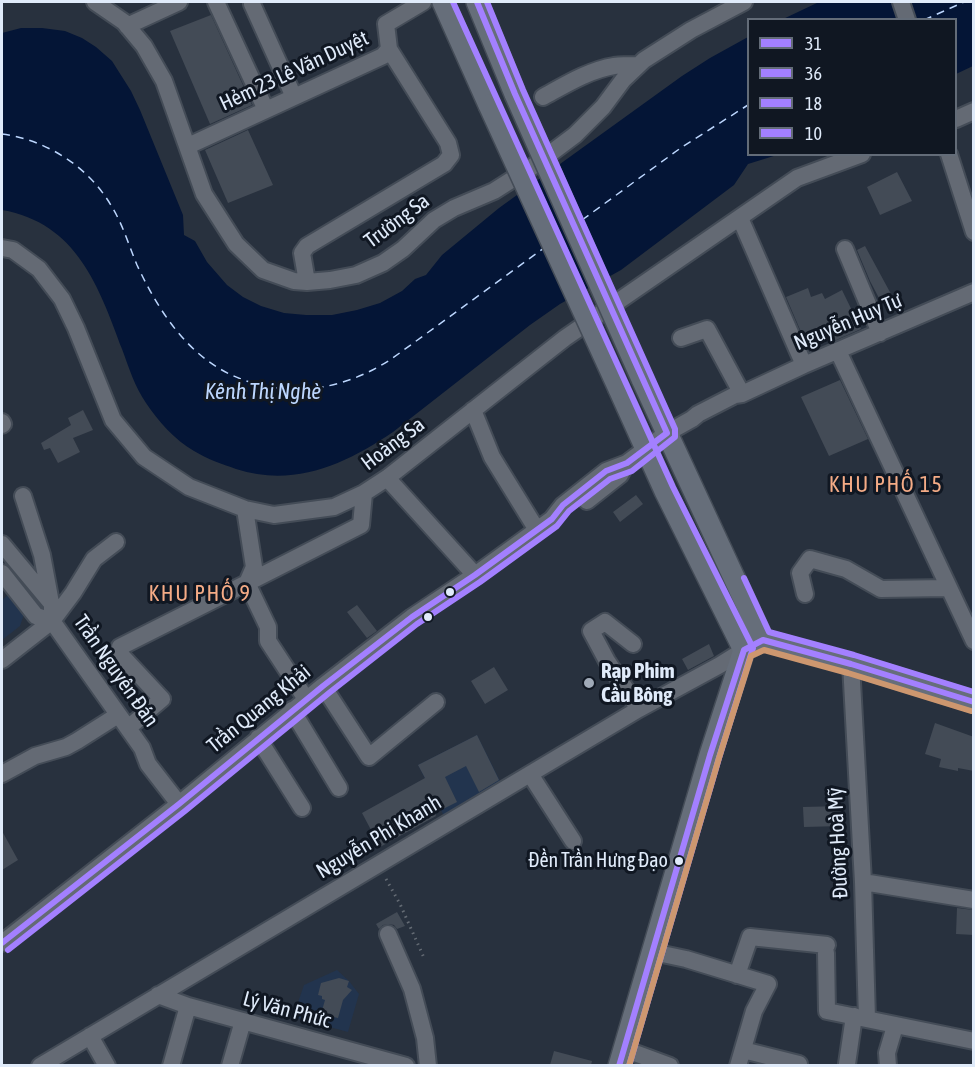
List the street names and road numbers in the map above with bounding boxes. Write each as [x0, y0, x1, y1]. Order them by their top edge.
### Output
street label: Hẻm 23 Lê Văn Duyệt [216, 25, 372, 117]
street label: Trường Sa [360, 188, 434, 254]
street label: Nguyễn Huy Tự [790, 288, 906, 356]
street label: Hoàng Sa [356, 412, 430, 476]
street label: Trần Nguyên Đán [68, 610, 164, 732]
street label: Trần Quang Khải [202, 660, 316, 758]
street label: Đường Hoà Mỹ [823, 787, 853, 899]
street label: Nguyễn Phi Khanh [312, 790, 446, 884]
street label: Lý Văn Phức [240, 986, 334, 1034]

